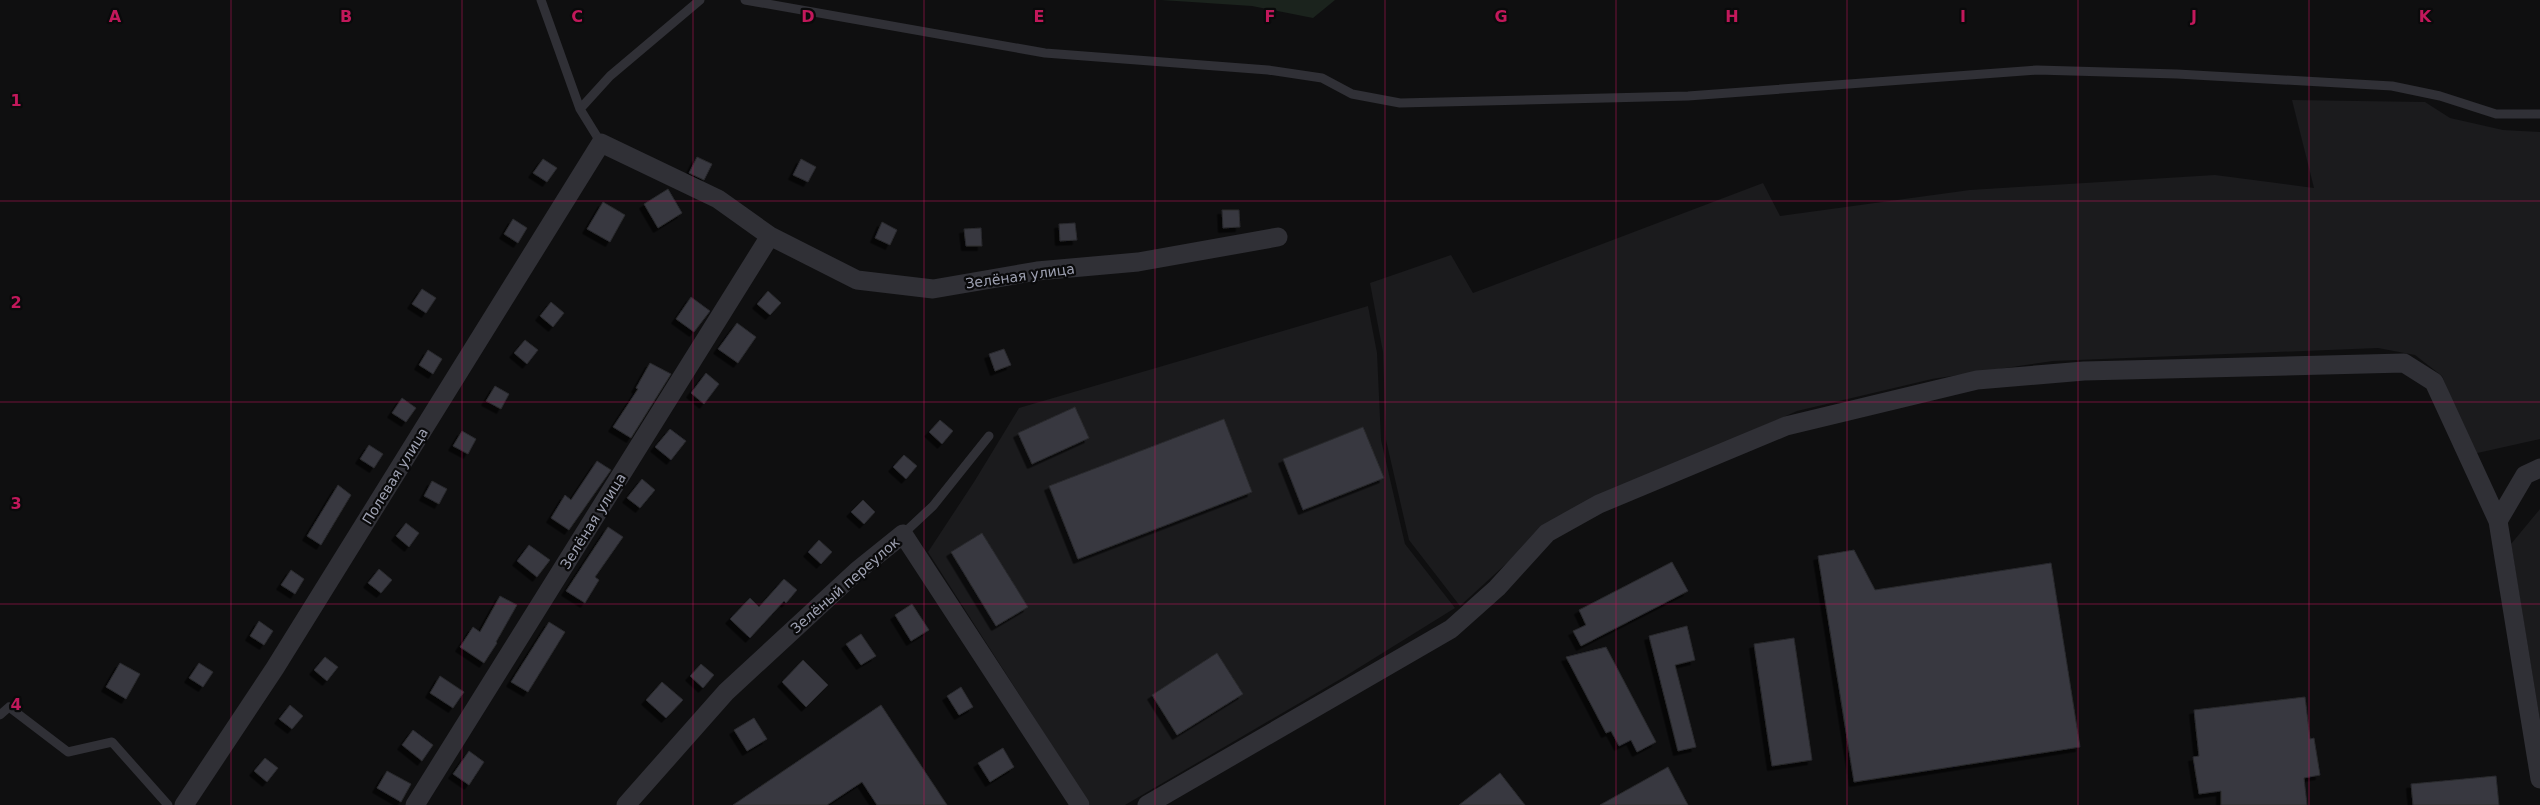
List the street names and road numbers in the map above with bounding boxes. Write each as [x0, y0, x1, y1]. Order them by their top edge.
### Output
street label: Зелёная улица [964, 260, 1076, 292]
street label: Полевая улица [359, 425, 431, 527]
street label: Зелёная улица [557, 470, 629, 572]
street label: Зелёный переулок [788, 534, 902, 636]

